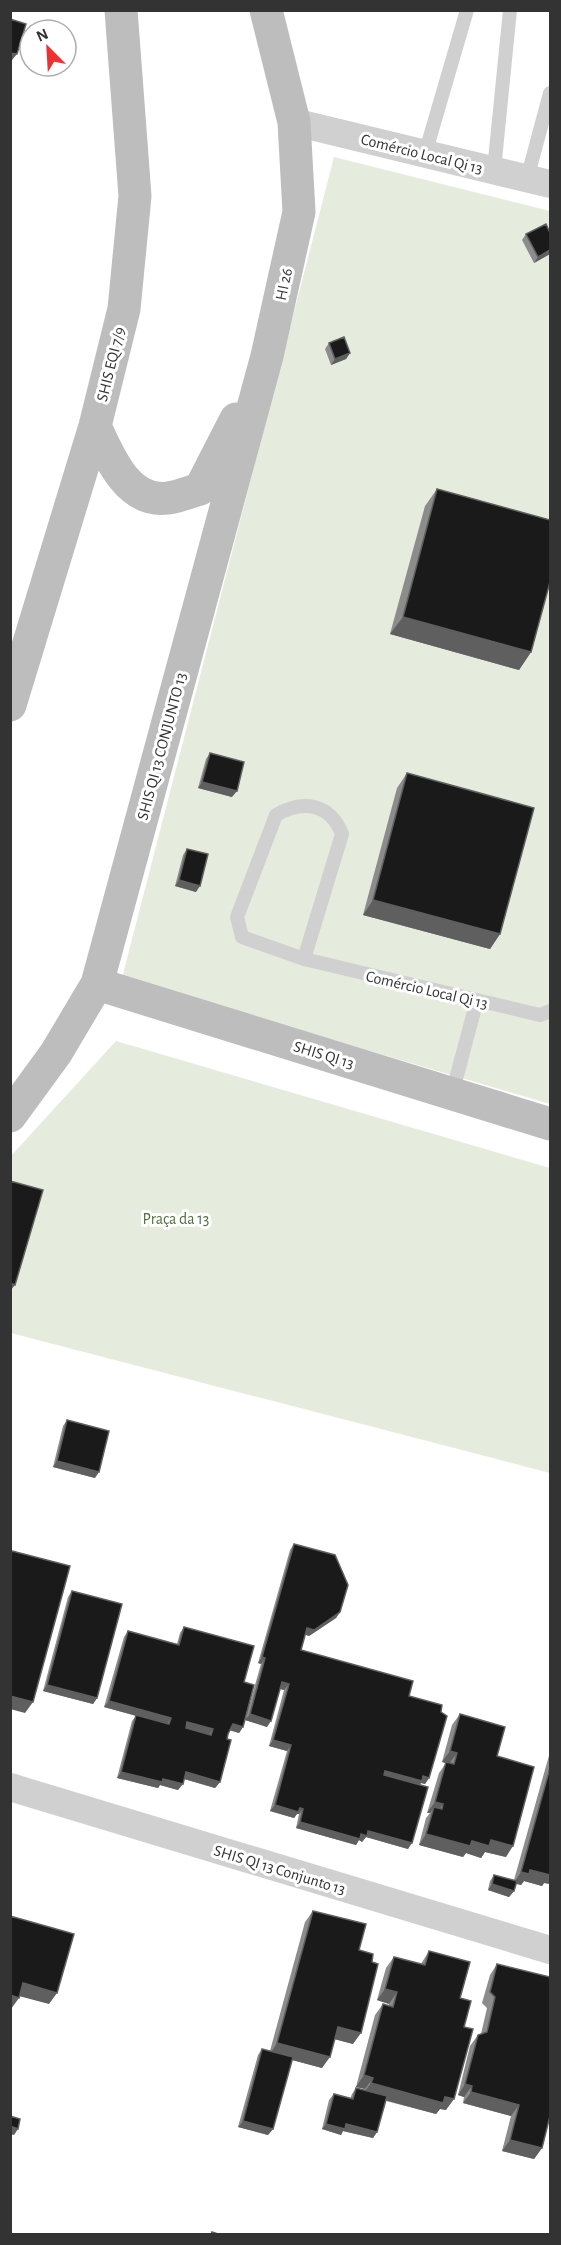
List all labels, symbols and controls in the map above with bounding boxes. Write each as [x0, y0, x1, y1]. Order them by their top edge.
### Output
north arrow [18, 18, 78, 78]
text: N [34, 26, 51, 45]
street label: Comércio Local Qi 13 [359, 131, 484, 178]
street label: HI 26 [273, 267, 295, 302]
street label: SHIS EQI 7/9 [94, 325, 129, 403]
street label: SHIS QI 13 CONJUNTO 13 [135, 671, 190, 822]
street label: Comércio Local Qi 13 [364, 968, 489, 1013]
street label: SHIS QI 13 [291, 1038, 356, 1073]
park label: Praça da 13 [143, 1211, 209, 1227]
street label: SHIS QI 13 Conjunto 13 [212, 1842, 347, 1899]

